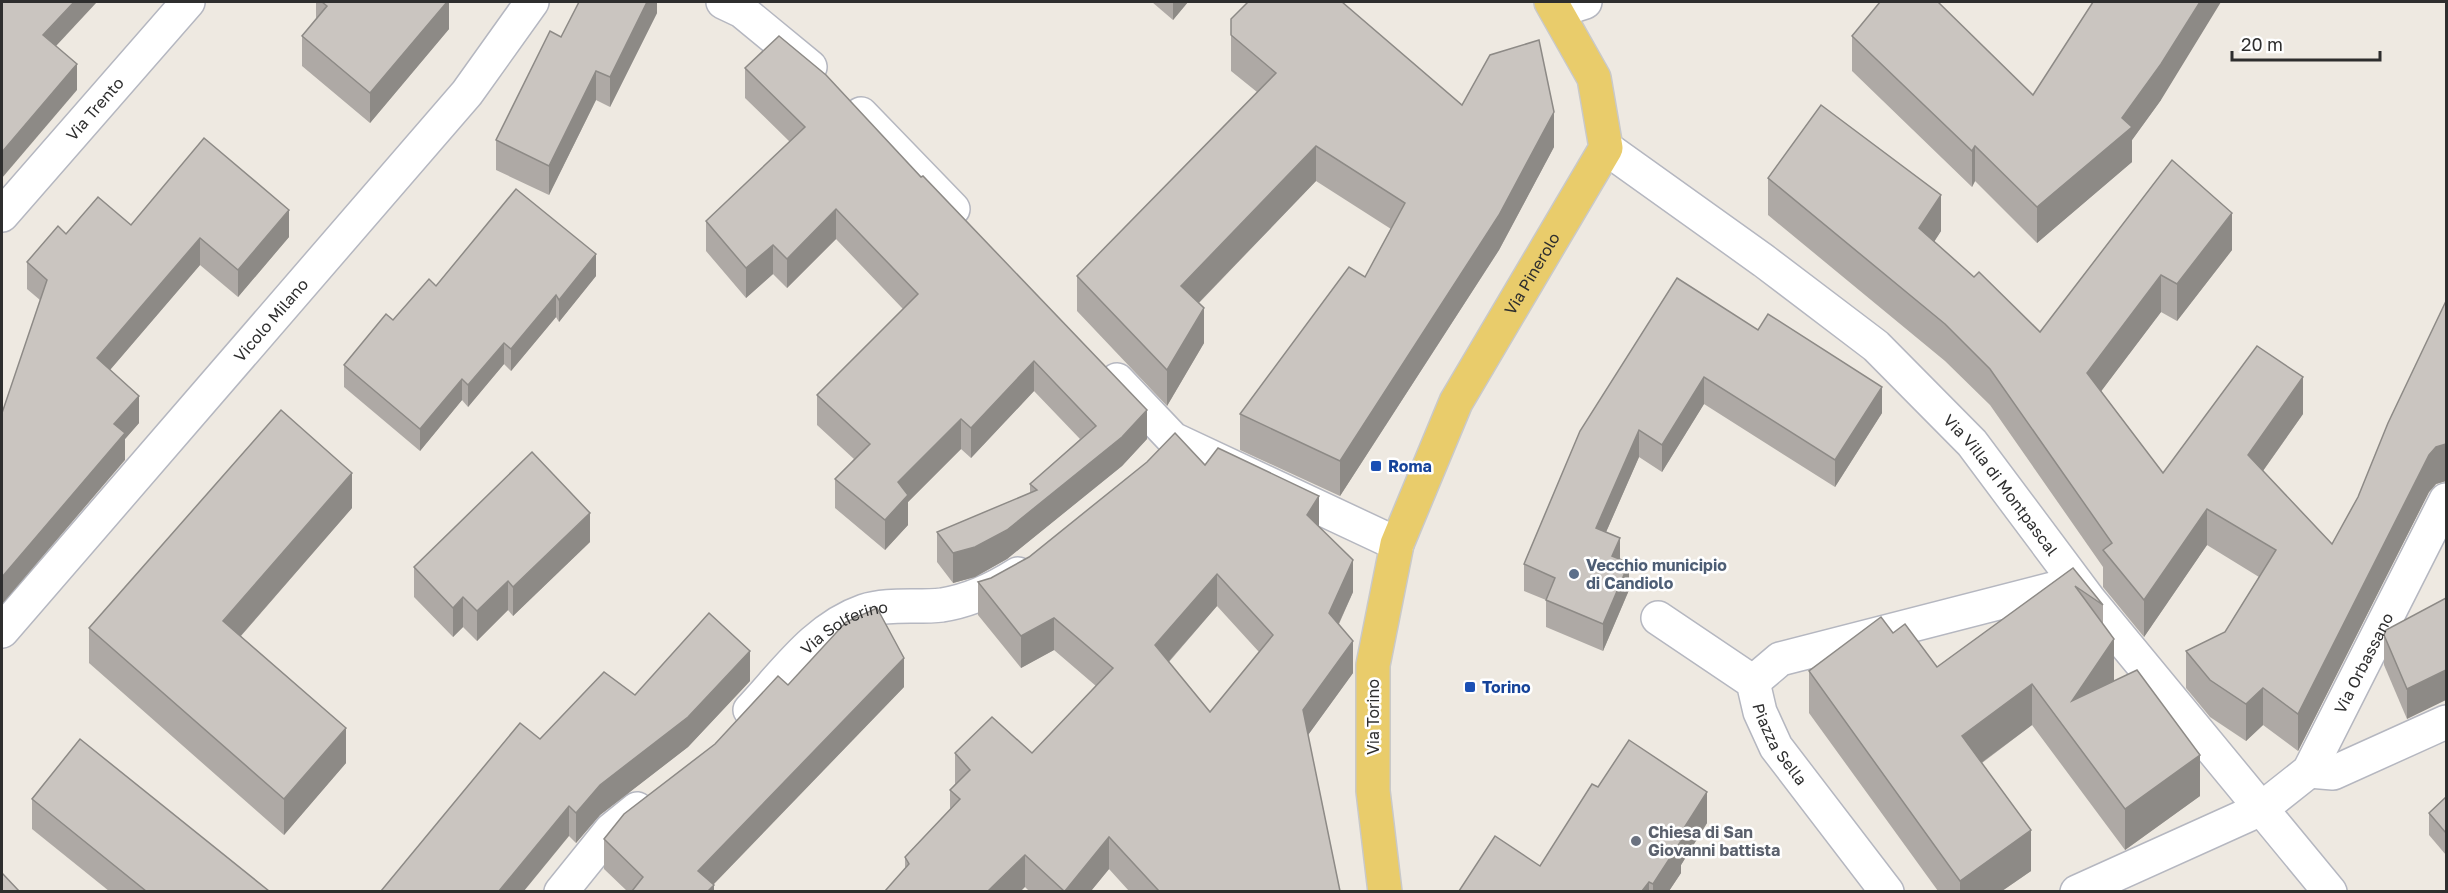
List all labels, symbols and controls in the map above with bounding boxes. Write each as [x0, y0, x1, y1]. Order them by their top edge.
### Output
scale bar [2232, 24, 2380, 62]
text: 20 m [2241, 33, 2283, 55]
street label: Via Trento [62, 73, 128, 145]
street label: Via Pinerolo [1500, 229, 1564, 318]
street label: Vicolo Milano [229, 274, 312, 366]
street label: Via Villa di Montpascal [1939, 410, 2062, 559]
place label: Roma [1388, 456, 1432, 476]
marker: Roma [1369, 459, 1383, 473]
place label: Vecchio municipio di Candiolo [1586, 555, 1727, 593]
marker: Vecchio municipio di Candiolo [1567, 567, 1581, 581]
street label: Via Solferino [796, 597, 889, 659]
street label: Via Orbassano [2330, 609, 2397, 717]
place label: Torino [1482, 677, 1531, 697]
street label: Via Torino [1363, 679, 1383, 755]
marker: Torino [1463, 680, 1477, 694]
street label: Piazza Sella [1748, 701, 1811, 789]
place label: Chiesa di San Giovanni battista [1648, 822, 1780, 860]
marker: Chiesa di San Giovanni battista [1629, 834, 1643, 848]

